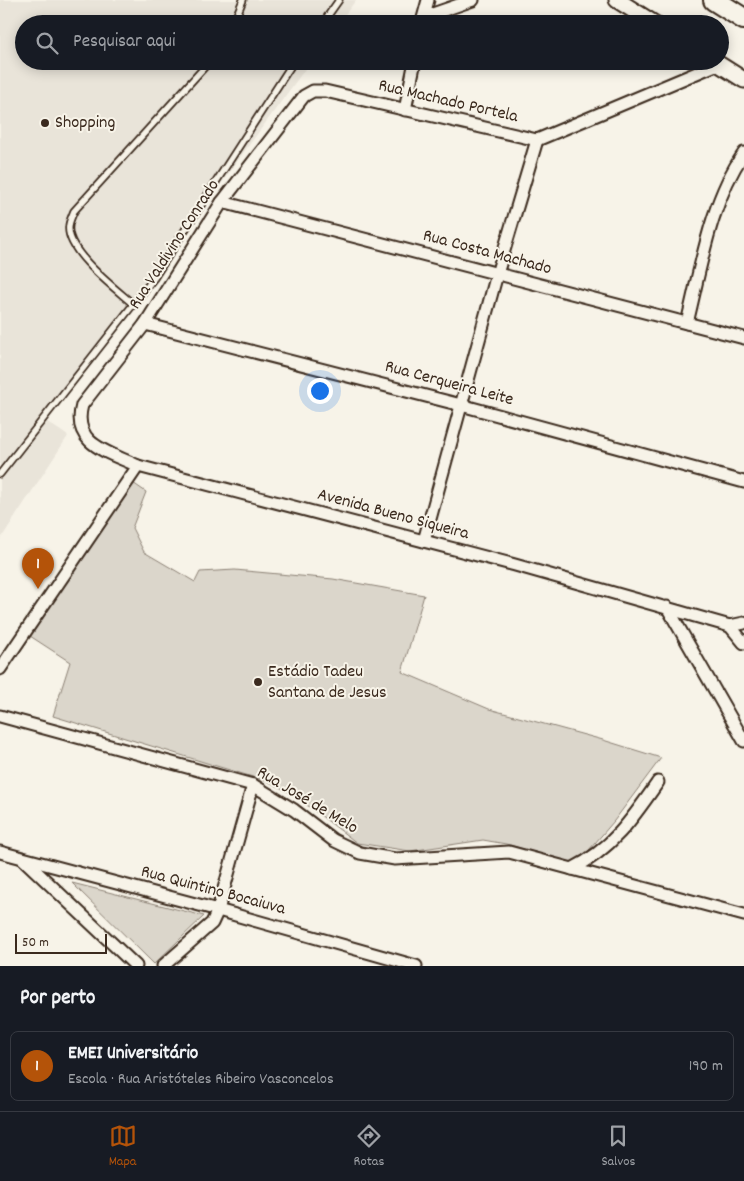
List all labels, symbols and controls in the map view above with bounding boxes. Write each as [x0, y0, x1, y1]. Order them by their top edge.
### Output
search box [15, 15, 729, 70]
icon: search [33, 29, 61, 57]
text: Pesquisar aqui [73, 29, 175, 56]
street label: Rua Machado Portela [376, 74, 521, 130]
place label: Shopping [55, 111, 115, 136]
marker: Shopping [39, 117, 51, 129]
street label: Rua Valdivino Conrado [124, 175, 226, 315]
street label: Rua Costa Machado [420, 224, 554, 282]
street label: Rua Cerqueira Leite [382, 355, 516, 413]
your location [307, 378, 333, 404]
street label: Avenida Bueno Siqueira [314, 483, 472, 547]
pin: 1 [22, 548, 54, 589]
place label: Estádio Tadeu Santana de Jesus [268, 660, 387, 706]
marker: Estádio Tadeu Santana de Jesus [252, 676, 264, 688]
street label: Rua José de Melo [252, 761, 362, 841]
street label: Rua Quintino Bocaiuva [138, 860, 289, 922]
scale bar [15, 931, 108, 954]
text: 50 m [22, 933, 49, 953]
text: Por perto [20, 984, 95, 1014]
text: EMEI Universitário [68, 1041, 198, 1068]
text: 1 [35, 1055, 39, 1078]
text: 190 m [689, 1055, 723, 1078]
text: Escola · Rua Aristóteles Ribeiro Vasconcelos [68, 1068, 334, 1091]
tab: Mapa [109, 1122, 137, 1172]
tab: Rotas [354, 1122, 384, 1172]
tab: Salvos [601, 1122, 635, 1172]

